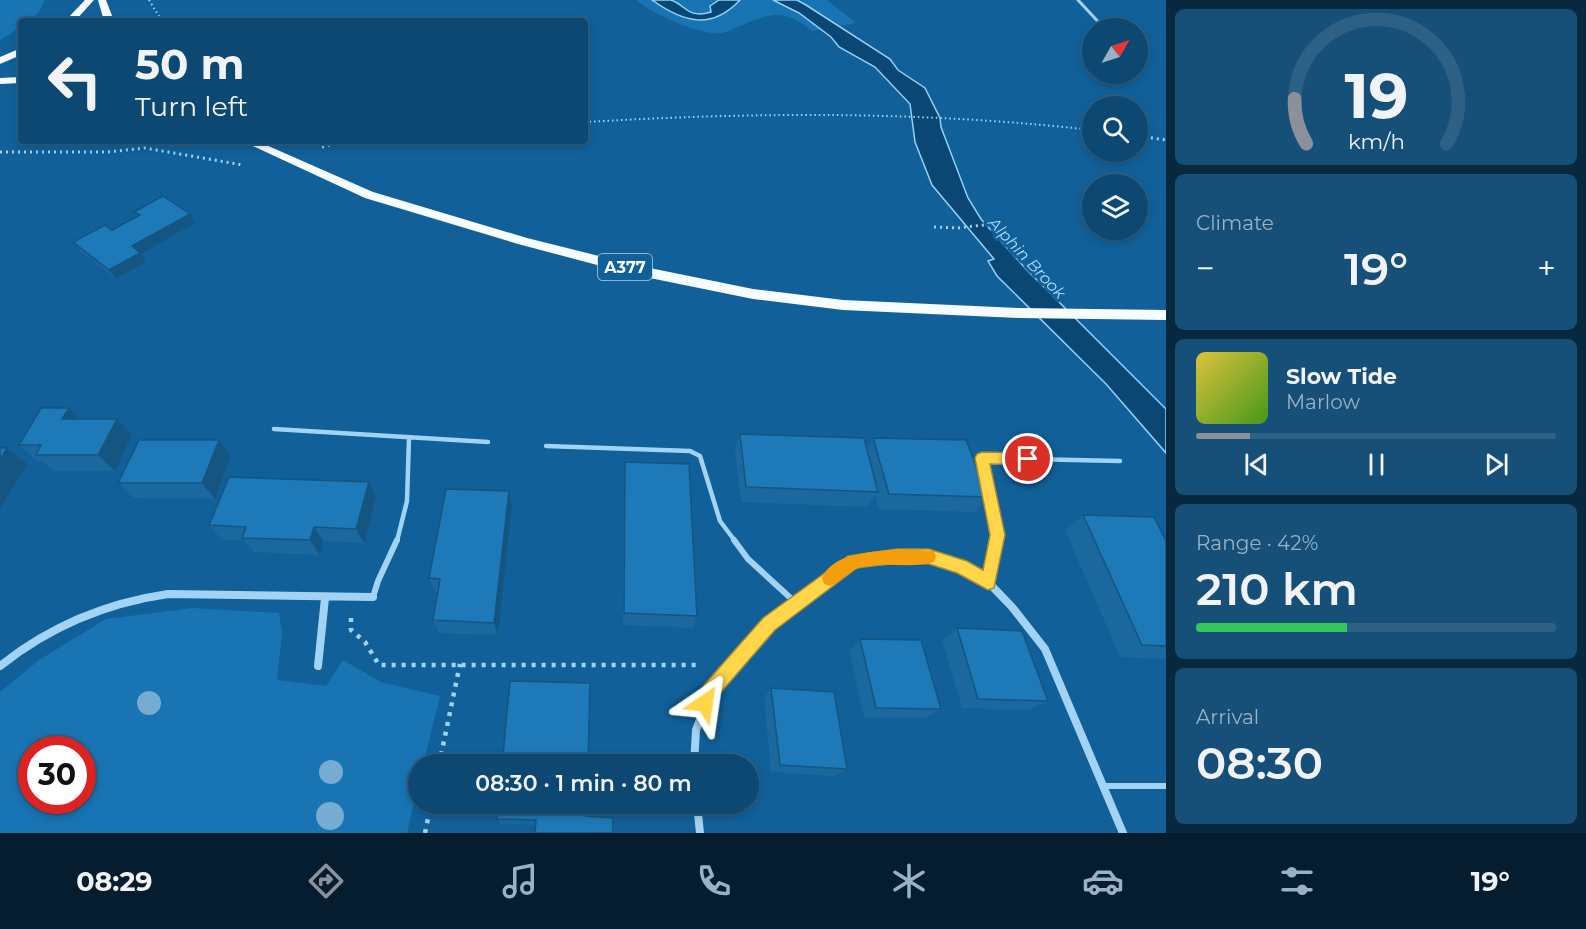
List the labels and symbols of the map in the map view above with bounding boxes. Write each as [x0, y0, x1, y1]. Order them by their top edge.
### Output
north arrow [1082, 18, 1148, 84]
water label: Alphin Brook [984, 213, 1071, 304]
road number: A377 [598, 254, 652, 280]
pin [1002, 433, 1053, 484]
position arrow [673, 671, 737, 735]
speed limit sign: 30 [18, 736, 96, 814]

